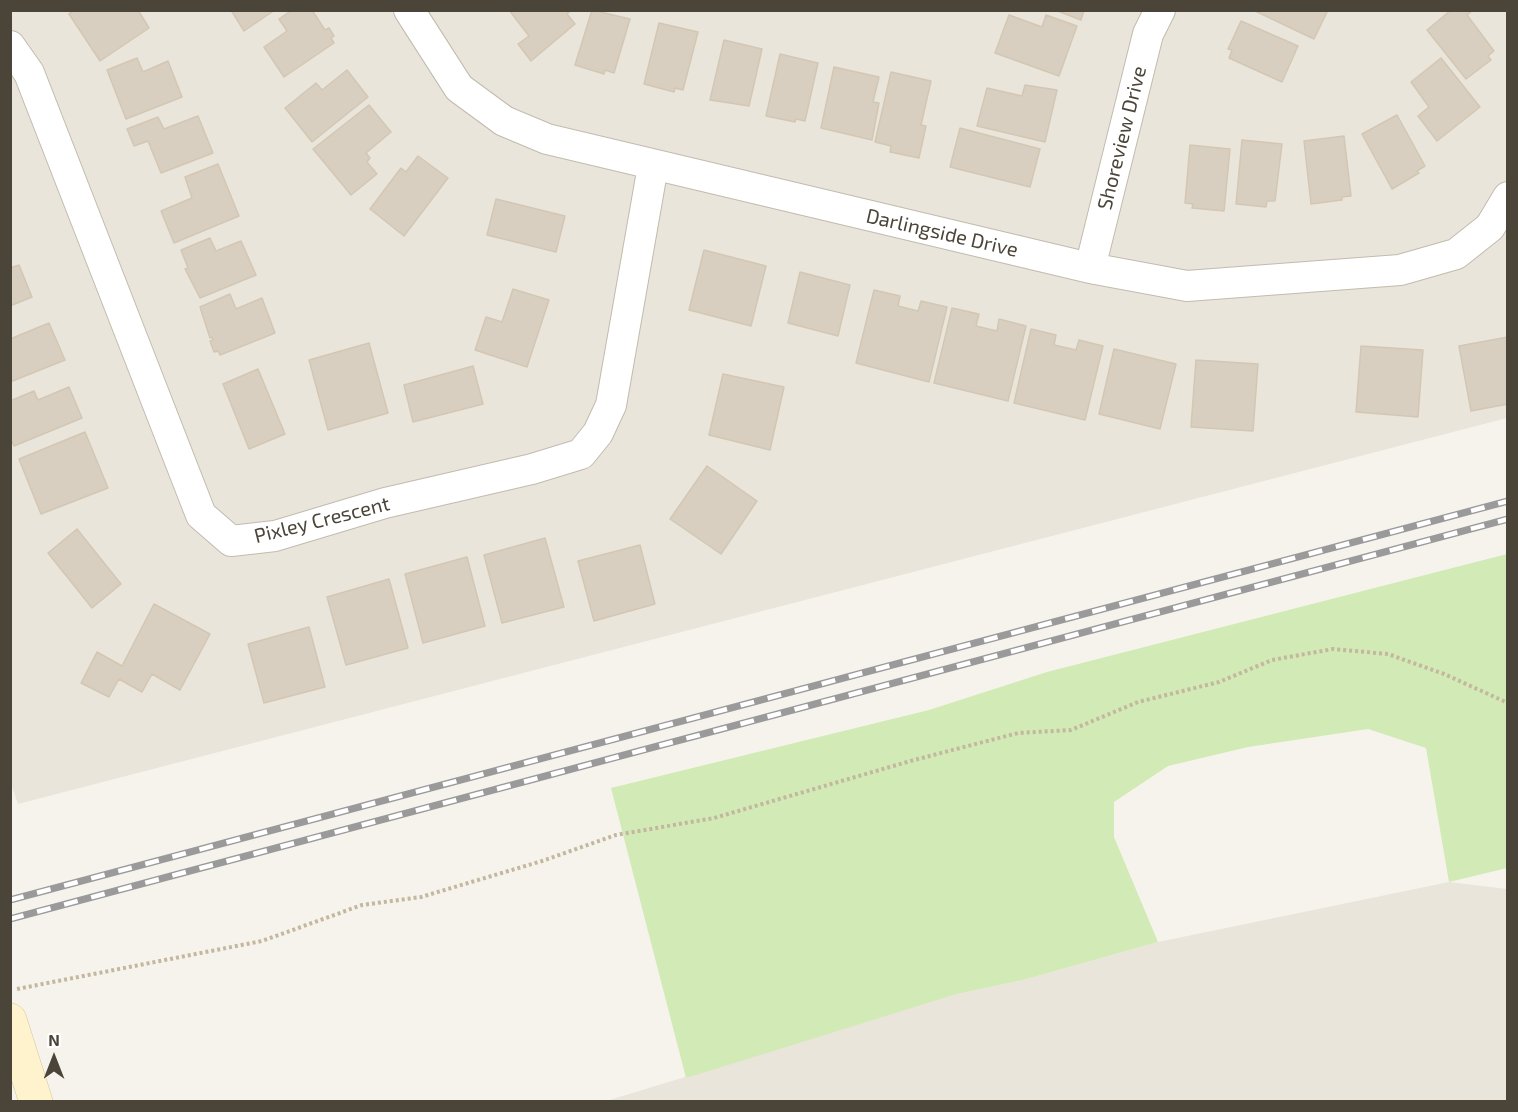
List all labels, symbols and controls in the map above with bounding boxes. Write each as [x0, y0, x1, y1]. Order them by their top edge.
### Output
street label: Shoreview Drive [1093, 64, 1151, 212]
street label: Darlingside Drive [864, 204, 1020, 262]
street label: Pixley Crescent [252, 492, 392, 548]
north arrow [24, 1028, 84, 1088]
text: N [48, 1030, 60, 1049]

